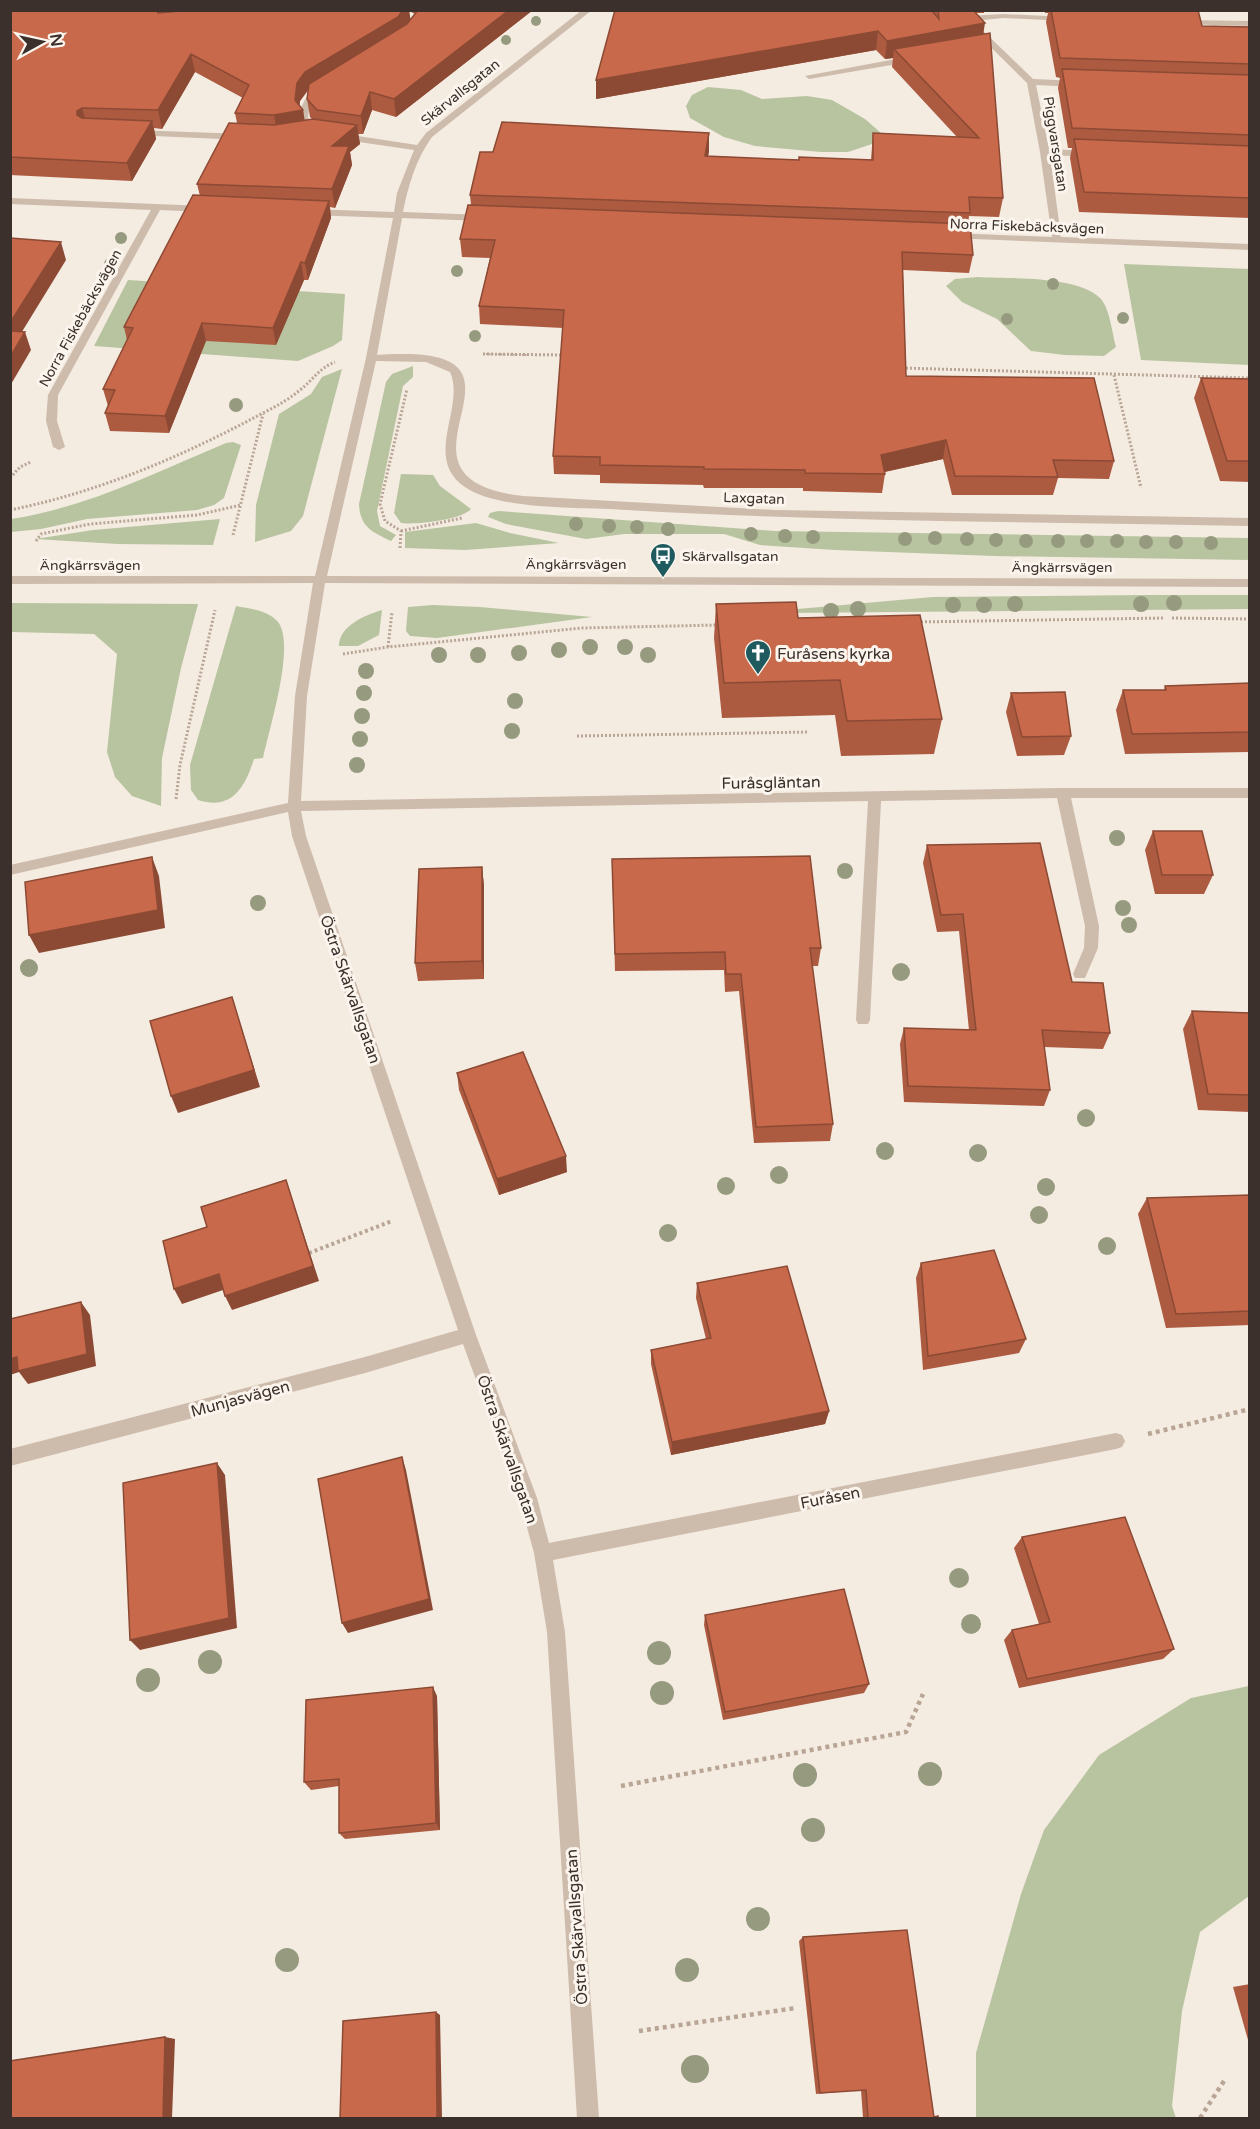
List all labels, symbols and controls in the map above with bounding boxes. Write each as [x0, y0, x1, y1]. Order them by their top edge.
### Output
north arrow [12, 12, 72, 72]
text: N [45, 32, 67, 48]
street label: Skärvallsgatan [418, 55, 503, 129]
street label: Piggvarsgatan [1040, 95, 1071, 193]
street label: Norra Fiskebäcksvägen [949, 215, 1105, 238]
street label: Norra Fiskebäcksvägen [36, 246, 125, 390]
street label: Laxgatan [723, 489, 785, 508]
bus stop icon: Skärvallsgatan [648, 541, 678, 579]
place label: Skärvallsgatan [682, 548, 778, 565]
street label: Ängkärrsvägen [526, 556, 626, 573]
street label: Ängkärrsvägen [40, 557, 140, 574]
street label: Ängkärrsvägen [1012, 559, 1112, 576]
church icon: Furåsens kyrka [743, 638, 773, 676]
place label: Furåsens kyrka [777, 644, 890, 664]
street label: Furåsgläntan [721, 772, 821, 794]
street label: Östra Skärvallsgatan [315, 912, 385, 1066]
street label: Östra Skärvallsgatan [472, 1372, 542, 1526]
street label: Munjasvägen [189, 1376, 292, 1422]
street label: Furåsen [799, 1482, 862, 1514]
street label: Östra Skärvallsgatan [562, 1848, 592, 2005]

